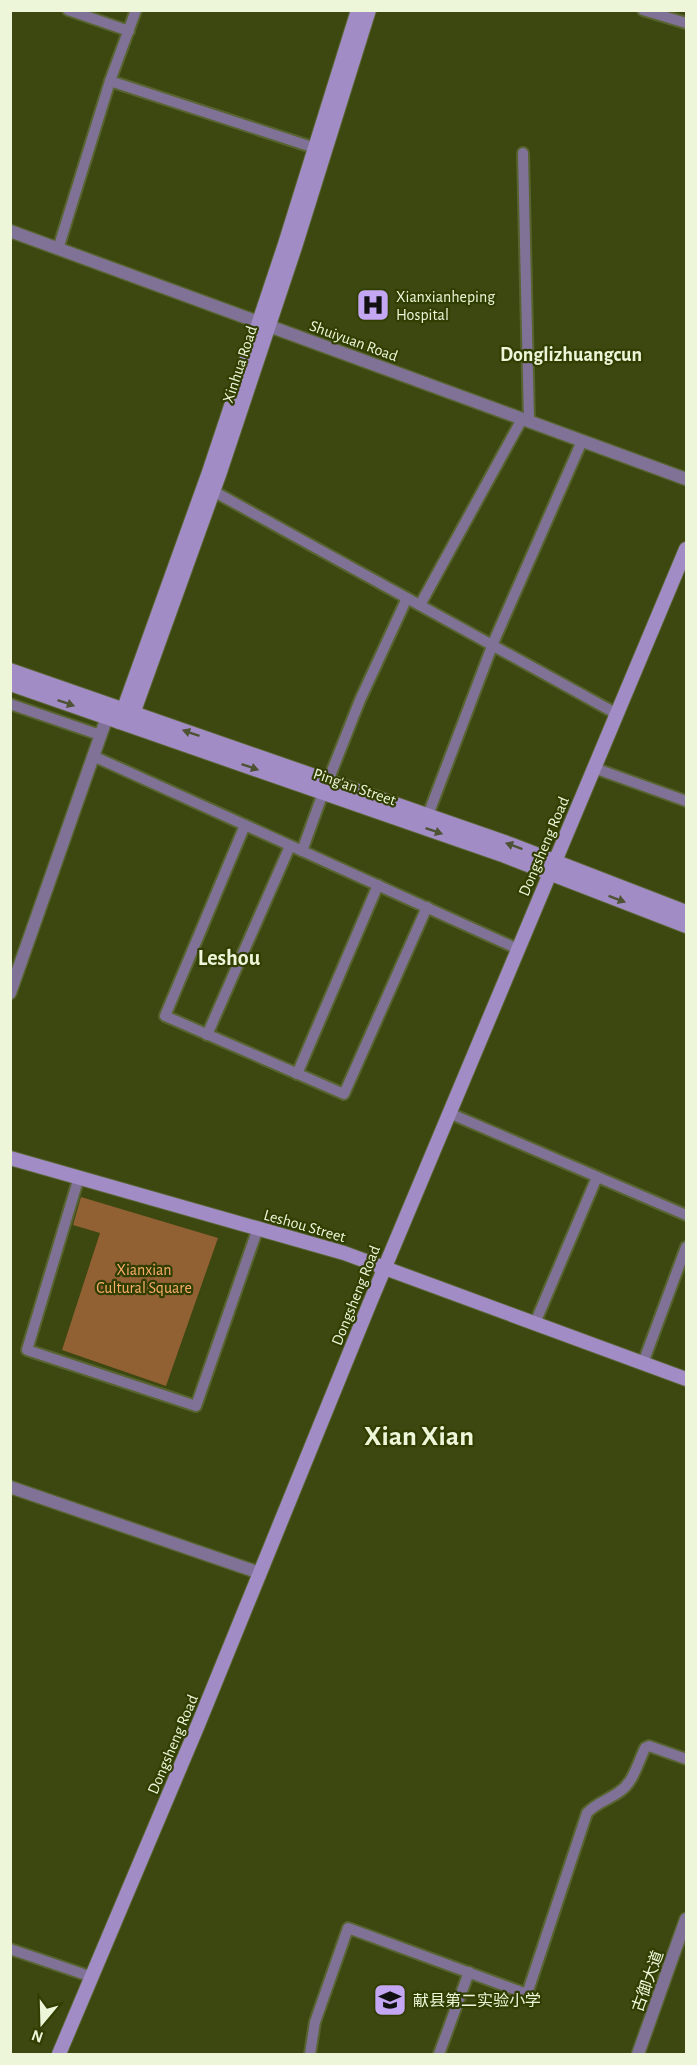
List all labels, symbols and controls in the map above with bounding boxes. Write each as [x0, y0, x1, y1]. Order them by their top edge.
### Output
hospital icon: Xianxianheping Hospital [355, 287, 391, 323]
place label: Xianxianheping Hospital [396, 289, 495, 323]
street label: Shuiyuan Road [307, 318, 400, 365]
street label: Xinhua Road [220, 324, 260, 405]
district label: Donglizhuangcun [500, 345, 642, 365]
one-way arrow [57, 698, 75, 708]
one-way arrow [182, 728, 200, 738]
one-way arrow [241, 763, 259, 773]
street label: Ping'an Street [311, 765, 398, 809]
street label: Dongsheng Road [516, 794, 572, 898]
one-way arrow [425, 827, 443, 837]
one-way arrow [505, 840, 523, 850]
one-way arrow [608, 895, 626, 904]
district label: Leshou [198, 947, 261, 969]
street label: Leshou Street [262, 1207, 347, 1245]
street label: Dongsheng Road [329, 1243, 383, 1348]
park label: Xianxian Cultural Square [96, 1262, 192, 1296]
district label: Xian Xian [364, 1423, 474, 1451]
street label: Dongsheng Road [145, 1692, 201, 1796]
street label: 古御大道 [629, 1948, 666, 2014]
school or university icon: 献县第二实验小学 [372, 1982, 408, 2018]
place label: 献县第二实验小学 [413, 1992, 541, 2009]
north arrow [12, 1993, 72, 2053]
text: N [30, 2027, 45, 2046]

